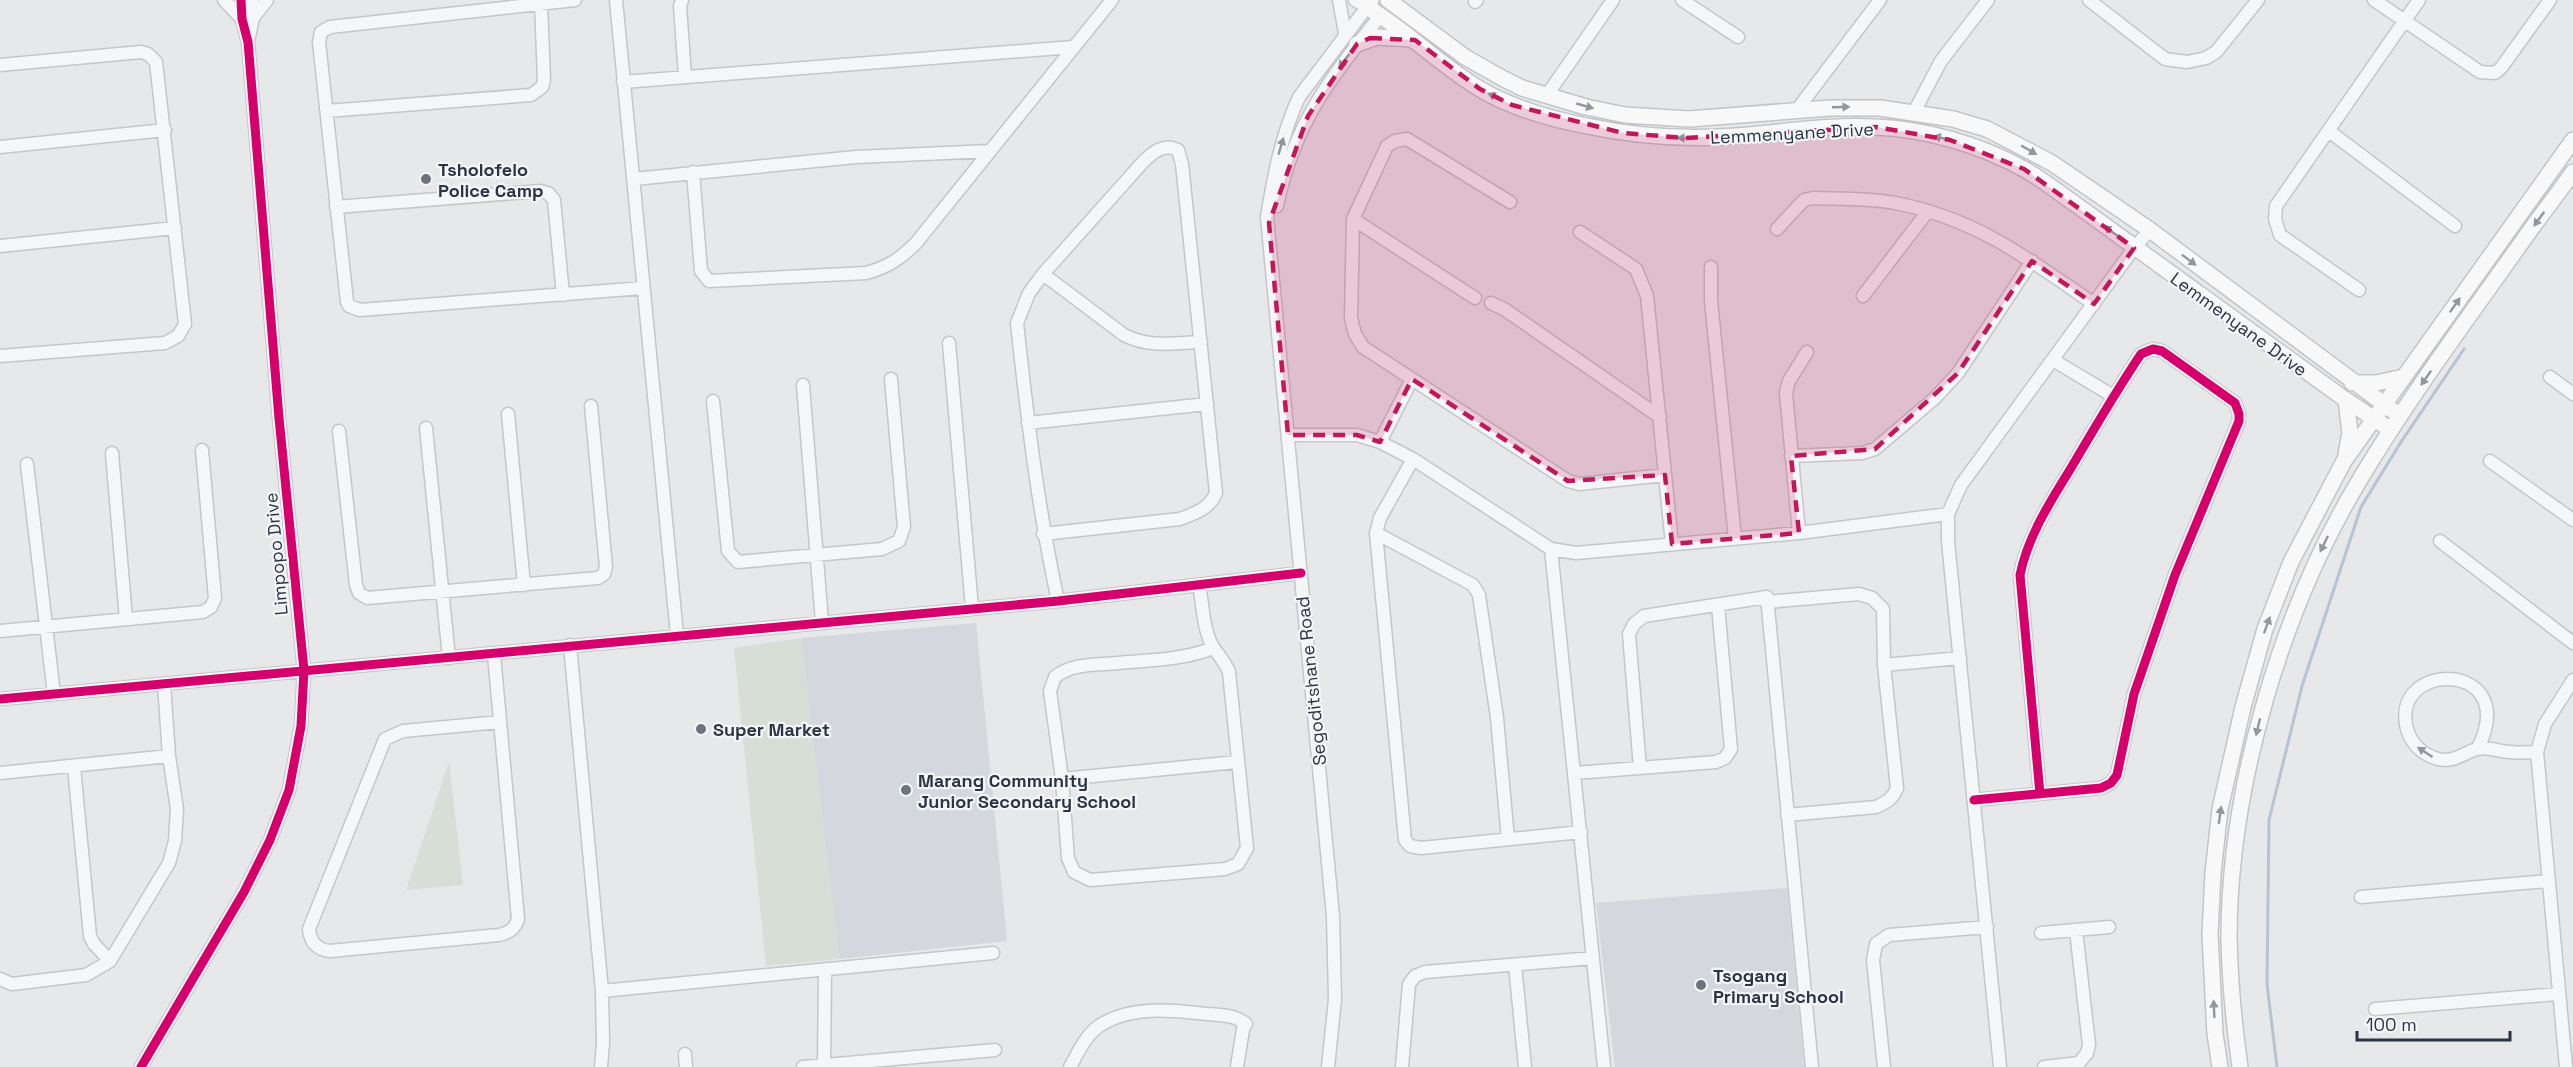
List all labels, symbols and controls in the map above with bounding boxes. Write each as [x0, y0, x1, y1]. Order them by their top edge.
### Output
one-way arrow [1338, 53, 1351, 69]
one-way arrow [1488, 92, 1505, 102]
one-way arrow [1576, 102, 1594, 111]
one-way arrow [1832, 103, 1851, 112]
street label: Lemmenyane Drive [1710, 117, 1874, 149]
one-way arrow [1933, 132, 1951, 142]
one-way arrow [1676, 133, 1695, 143]
one-way arrow [1276, 137, 1286, 155]
one-way arrow [2021, 145, 2038, 155]
place label: Tsholofelo Police Camp [438, 158, 544, 202]
marker: Tsholofelo Police Camp [419, 172, 433, 186]
one-way arrow [2533, 211, 2545, 226]
one-way arrow [2104, 226, 2119, 238]
one-way arrow [2181, 254, 2197, 266]
street label: Lemmenyane Drive [2166, 267, 2312, 381]
one-way arrow [2449, 298, 2461, 314]
one-way arrow [2420, 369, 2432, 385]
street label: Limpopo Drive [259, 492, 293, 616]
one-way arrow [2319, 536, 2329, 553]
street label: Segoditshane Road [1291, 595, 1331, 767]
one-way arrow [2262, 616, 2272, 634]
place label: Super Market [713, 718, 830, 741]
one-way arrow [2253, 718, 2263, 736]
marker: Super Market [694, 722, 708, 736]
one-way arrow [2416, 746, 2433, 757]
place label: Marang Community Junior Secondary School [918, 769, 1136, 813]
marker: Marang Community Junior Secondary School [899, 783, 913, 797]
one-way arrow [2215, 805, 2224, 824]
place label: Tsogang Primary School [1713, 964, 1844, 1008]
marker: Tsogang Primary School [1694, 978, 1708, 992]
one-way arrow [2209, 999, 2218, 1018]
scale bar [2357, 1004, 2510, 1042]
text: 100 m [2366, 1013, 2417, 1036]

